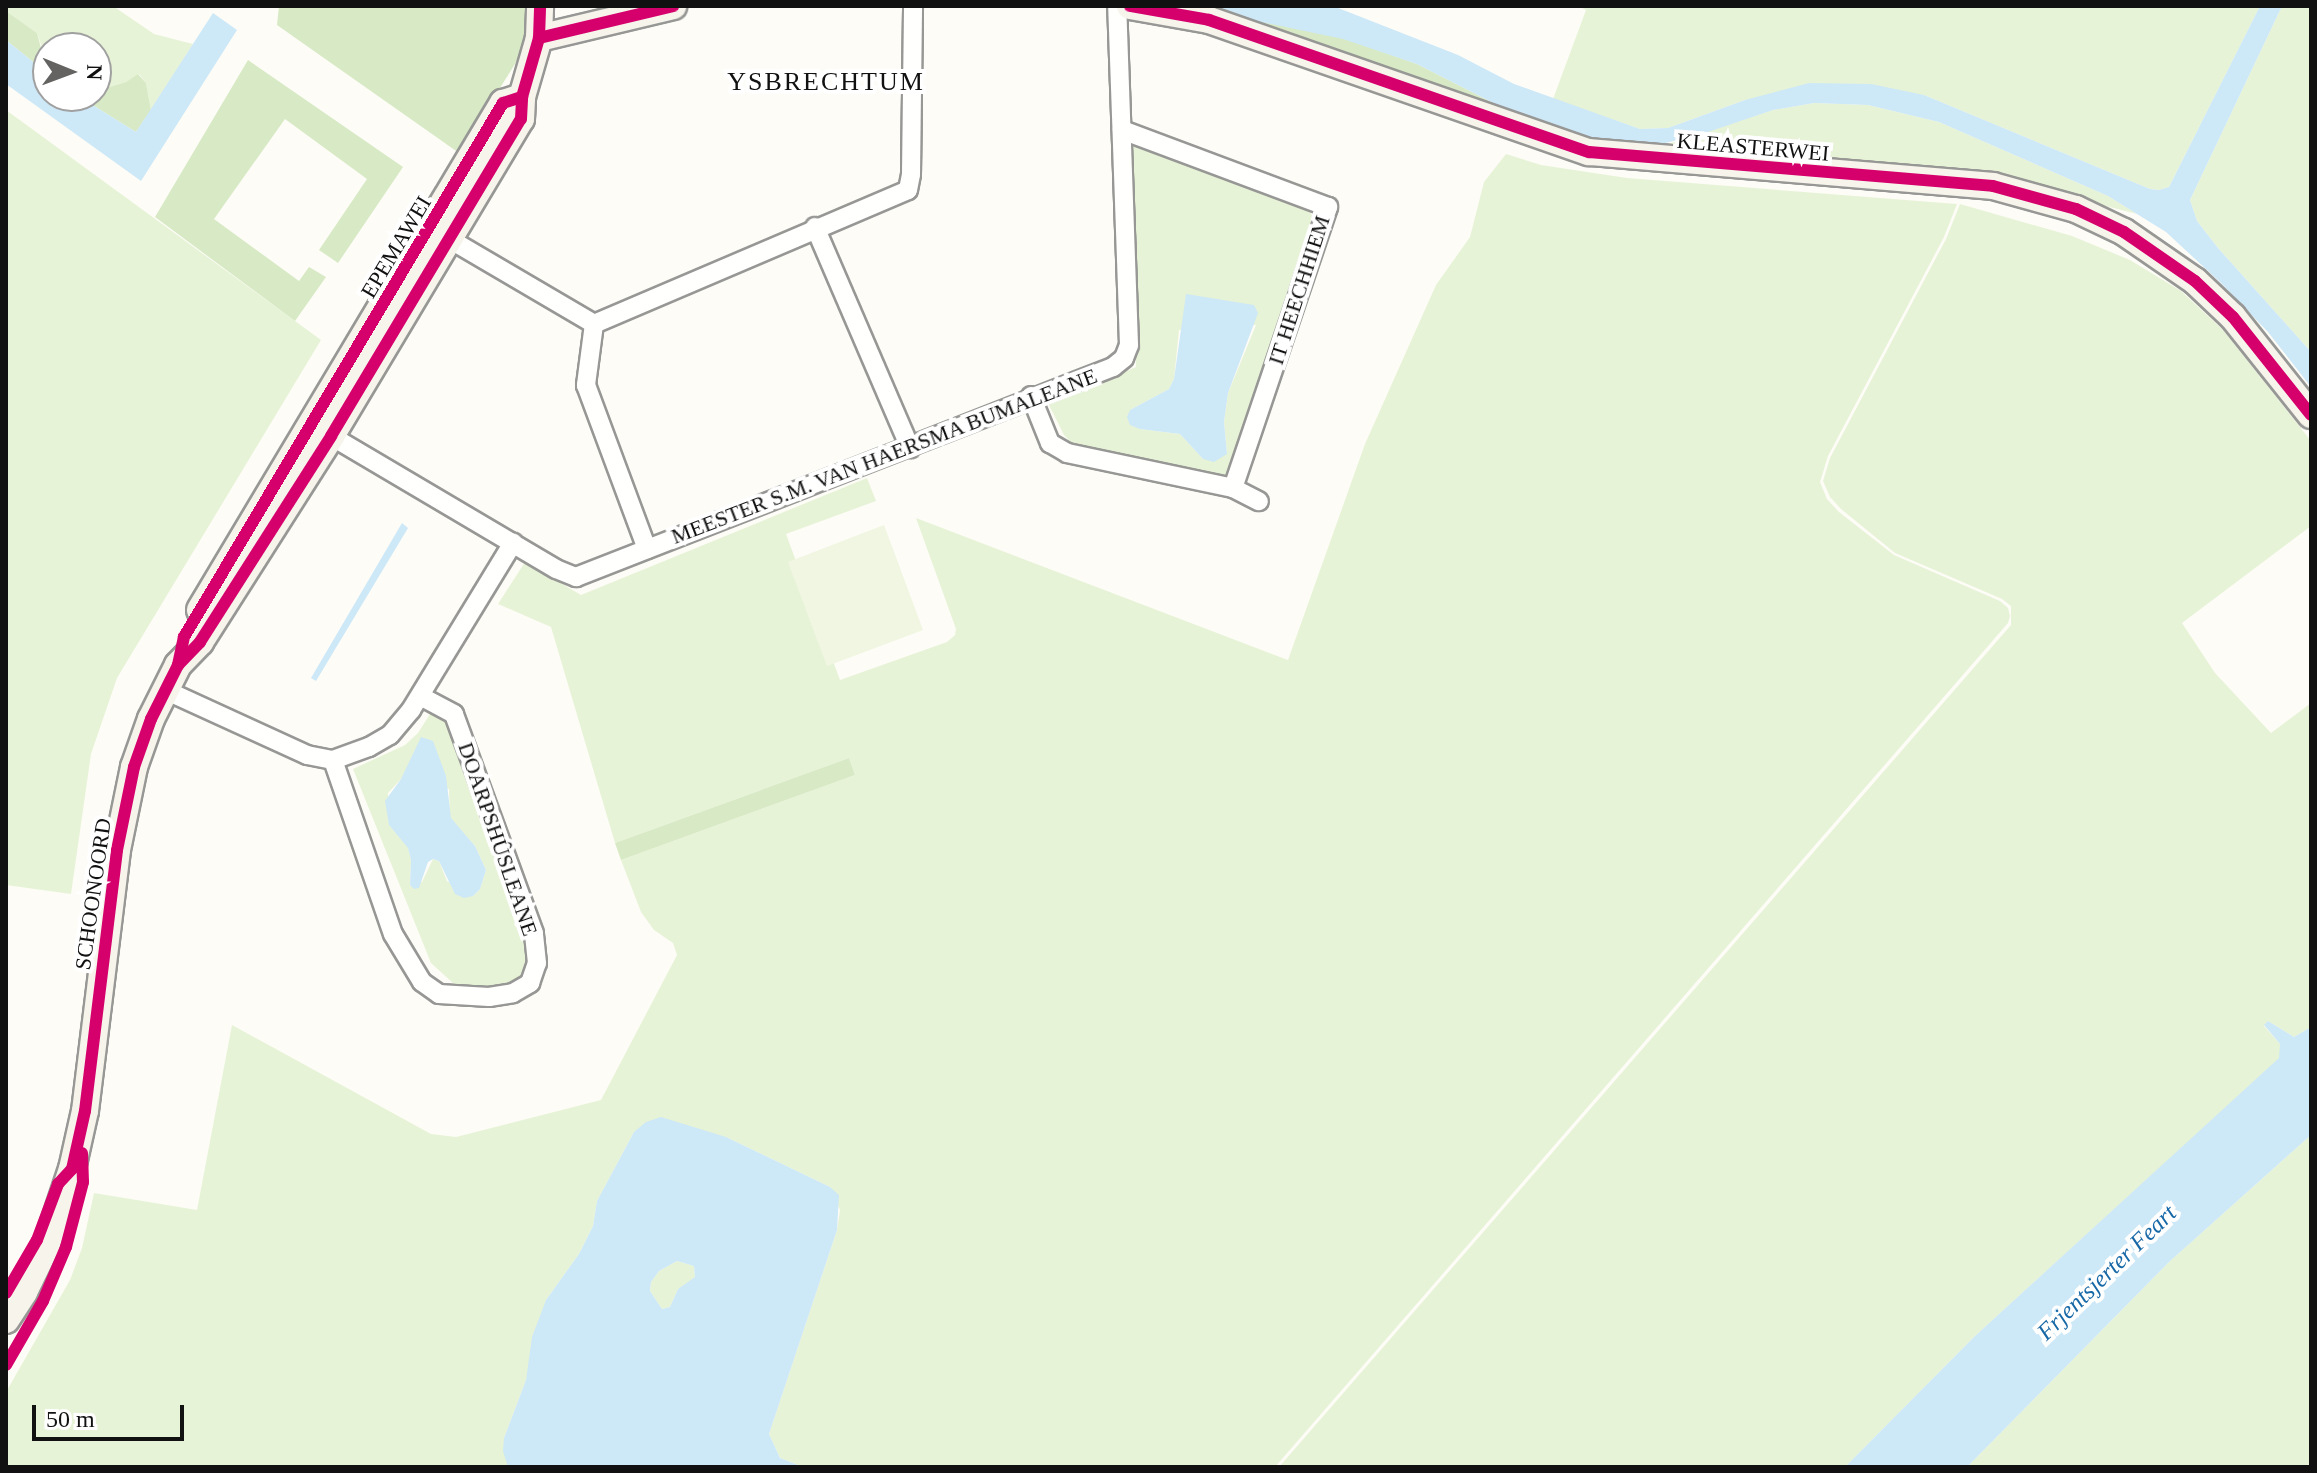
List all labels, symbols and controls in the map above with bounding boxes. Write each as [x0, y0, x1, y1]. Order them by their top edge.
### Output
north arrow [32, 32, 112, 112]
text: N [82, 64, 107, 81]
district label: YSBRECHTUM [727, 66, 925, 98]
street label: KLEASTERWEI [1676, 127, 1830, 167]
street label: EPEMAWEI [355, 191, 437, 303]
street label: IT HEECHHIEM [1262, 212, 1336, 368]
street label: MEESTER S.M. VAN HAERSMA BUMALEANE [667, 362, 1101, 550]
street label: DOARPSHÛSLEANE [452, 739, 544, 939]
street label: SCHOONOORD [69, 817, 117, 971]
water label: Frjentsjerter Feart [2032, 1199, 2182, 1347]
scale bar [36, 1389, 188, 1439]
text: 50 m [46, 1406, 95, 1432]

